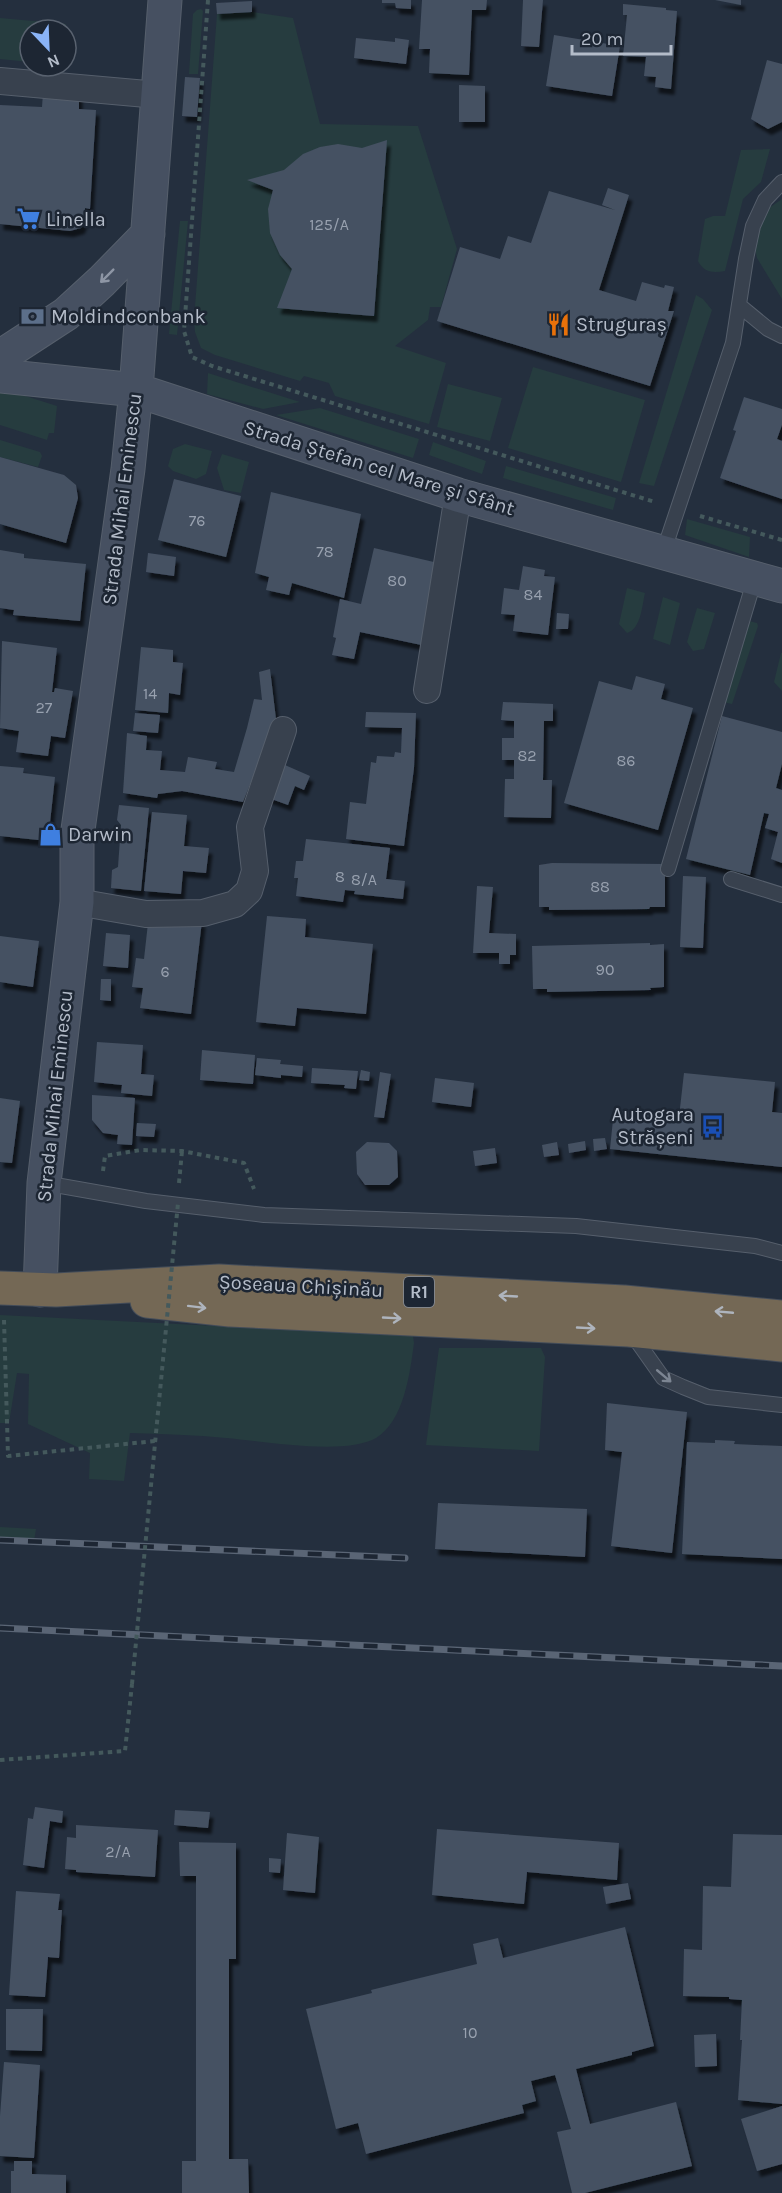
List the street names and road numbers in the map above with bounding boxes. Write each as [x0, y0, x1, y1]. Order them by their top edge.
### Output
street label: Strada Mihai Eminescu [98, 392, 146, 606]
street label: Strada Ștefan cel Mare și Sfânt [241, 416, 518, 520]
street label: Strada Mihai Eminescu [32, 989, 78, 1203]
street label: Șoseaua Chișinău [218, 1270, 384, 1302]
road number: R1 [404, 1277, 434, 1307]

